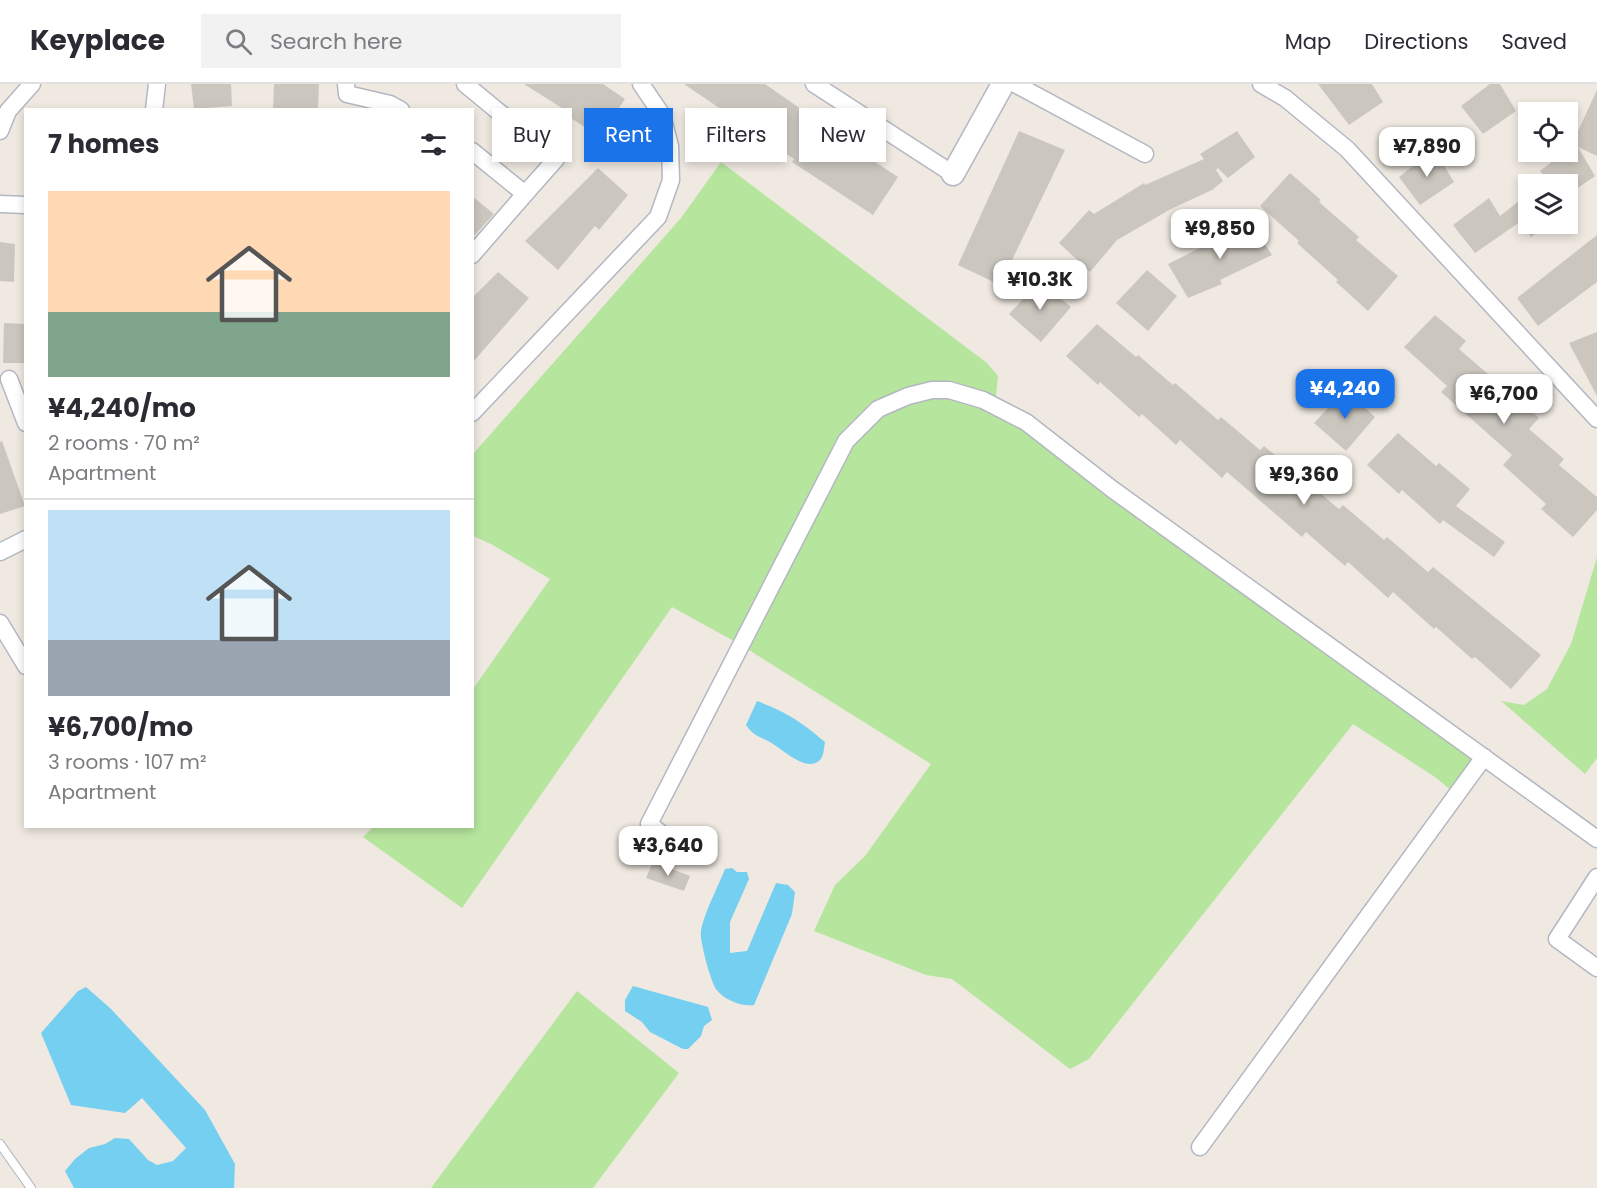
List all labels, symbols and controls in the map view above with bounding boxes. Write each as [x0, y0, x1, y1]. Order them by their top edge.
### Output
search box [201, 14, 621, 68]
text: Keyplace [30, 21, 165, 60]
icon: search [222, 25, 255, 58]
text: Search here [270, 26, 402, 57]
text: Map [1285, 27, 1331, 56]
text: Directions [1364, 27, 1468, 56]
text: Saved [1501, 27, 1567, 56]
map controls [1518, 102, 1578, 234]
button: locate [1518, 102, 1578, 162]
chip: Buy [492, 108, 572, 162]
chip: Rent [584, 108, 673, 162]
chip: Filters [685, 108, 787, 162]
chip: New [799, 108, 886, 162]
text: 7 homes [48, 126, 160, 162]
pin: ¥7,890 [1378, 127, 1476, 178]
icon: filters [417, 128, 450, 161]
text: ¥7,890 [1393, 132, 1461, 160]
button: layers [1518, 174, 1578, 234]
pin: ¥9,850 [1171, 209, 1269, 260]
text: ¥9,850 [1185, 214, 1255, 242]
icon: home [195, 230, 303, 338]
pin: ¥10.3K [991, 260, 1089, 311]
text: ¥10.3K [1007, 265, 1073, 293]
pin: ¥4,240 [1296, 369, 1394, 420]
text: ¥4,240 [1310, 374, 1380, 402]
pin: ¥6,700 [1455, 374, 1553, 425]
text: ¥6,700 [1470, 379, 1538, 407]
text: ¥4,240/mo [48, 390, 196, 426]
text: 2 rooms · 70 m² [48, 429, 200, 457]
pin: ¥9,360 [1255, 455, 1353, 506]
text: Apartment [48, 459, 156, 487]
text: ¥9,360 [1269, 460, 1339, 488]
icon: home [195, 549, 303, 657]
text: ¥6,700/mo [48, 709, 193, 745]
text: 3 rooms · 107 m² [48, 748, 207, 776]
text: Apartment [48, 778, 156, 806]
pin: ¥3,640 [619, 826, 717, 877]
text: ¥3,640 [633, 831, 703, 859]

